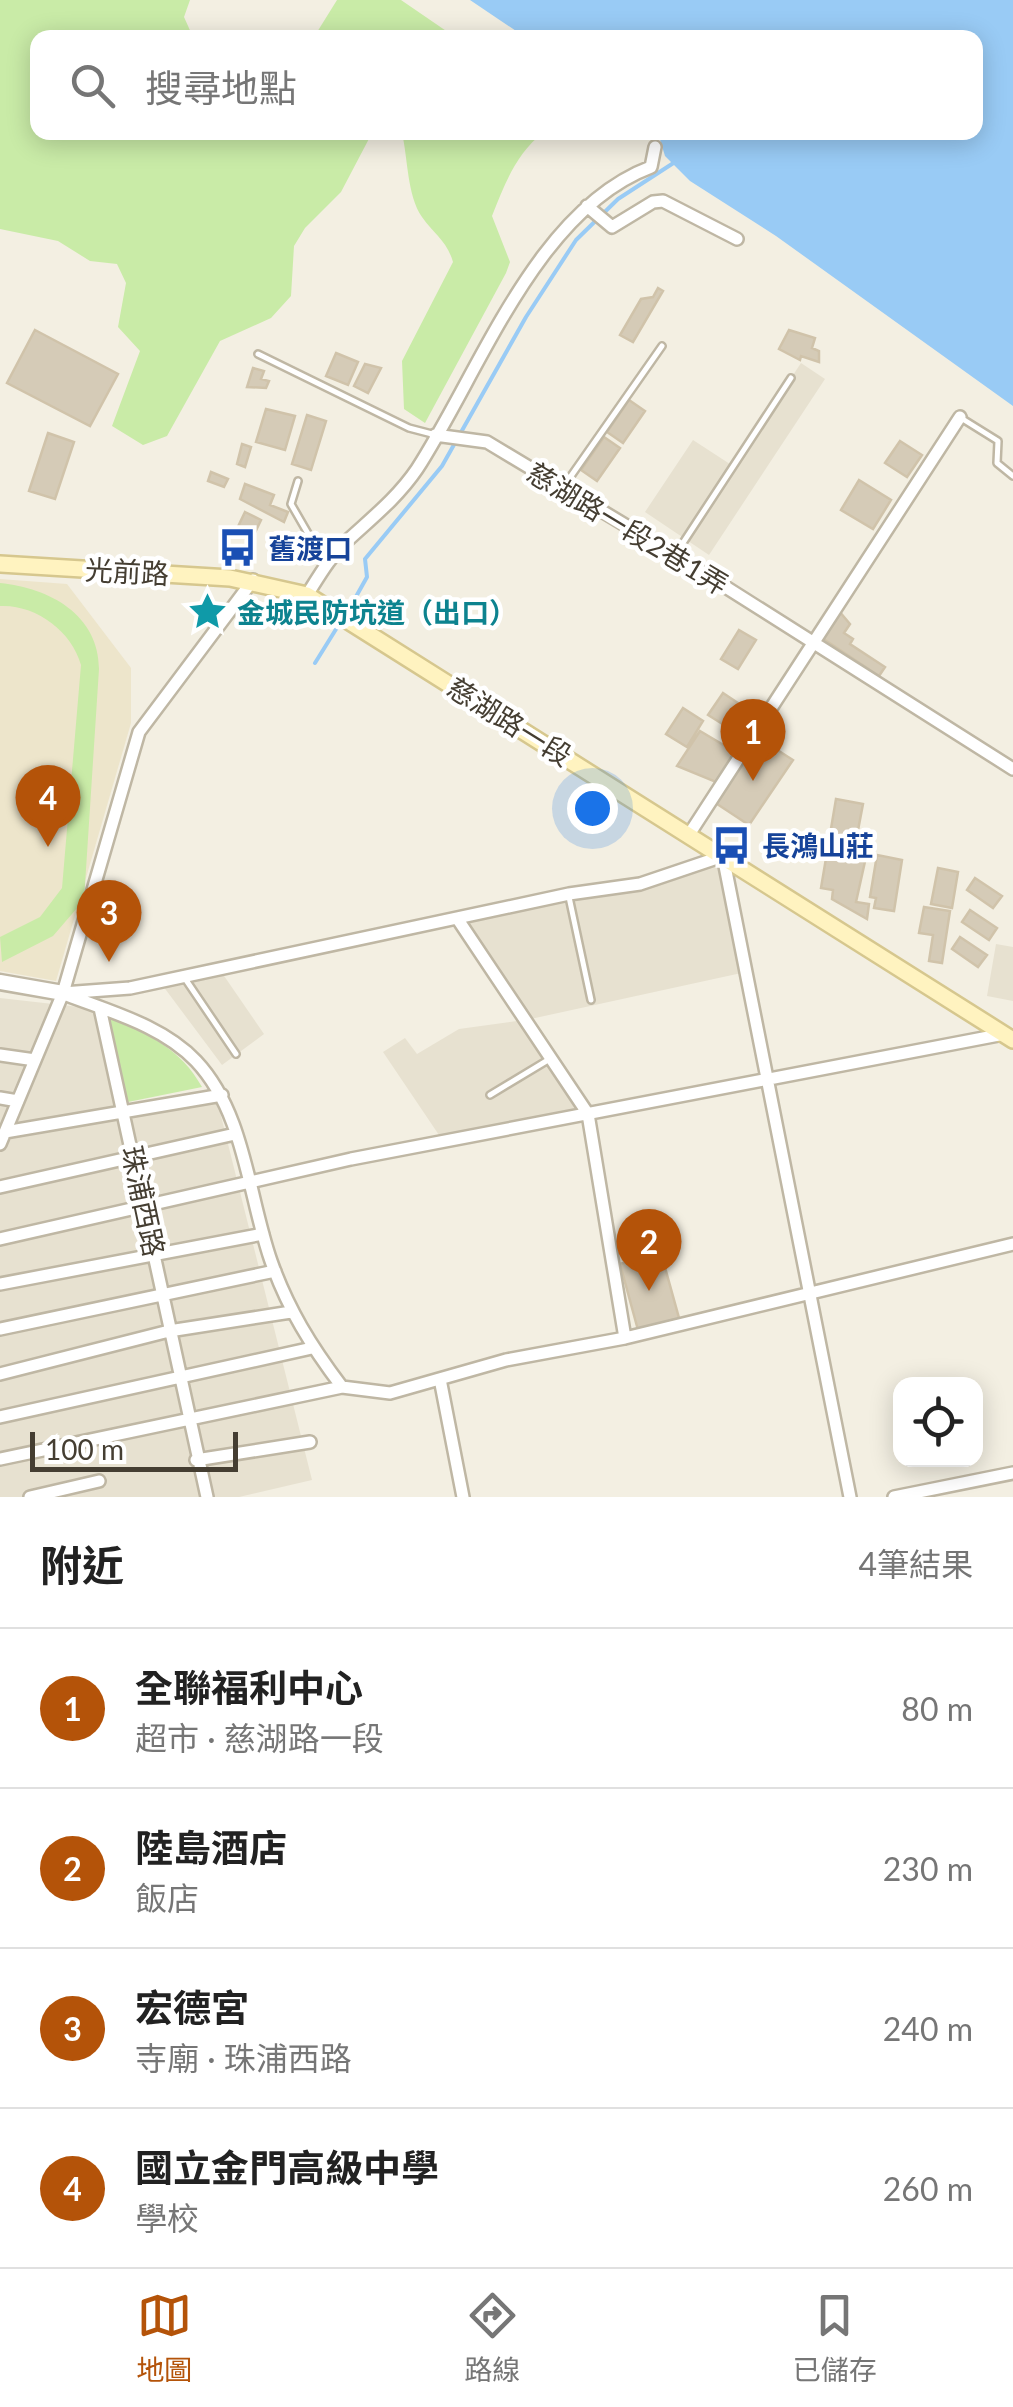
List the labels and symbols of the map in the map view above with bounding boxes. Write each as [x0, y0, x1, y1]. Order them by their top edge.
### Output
street label: 慈湖路一段2巷1弄 [521, 455, 735, 601]
bus stop icon: 舊渡口 [217, 527, 259, 569]
place label: 舊渡口 [268, 531, 352, 565]
street label: 光前路 [84, 552, 170, 590]
place icon: 金城民防坑道（出口） [186, 591, 228, 633]
place label: 金城民防坑道（出口） [237, 595, 517, 629]
street label: 慈湖路一段 [442, 669, 578, 773]
pin: 1 [720, 698, 786, 781]
pin: 4 [15, 764, 80, 847]
your location [567, 783, 618, 834]
bus stop icon: 長鴻山莊 [711, 824, 753, 866]
place label: 長鴻山莊 [762, 828, 874, 862]
pin: 3 [76, 880, 142, 962]
street label: 珠浦西路 [116, 1143, 172, 1259]
pin: 2 [616, 1208, 682, 1291]
scale bar [30, 1427, 238, 1472]

